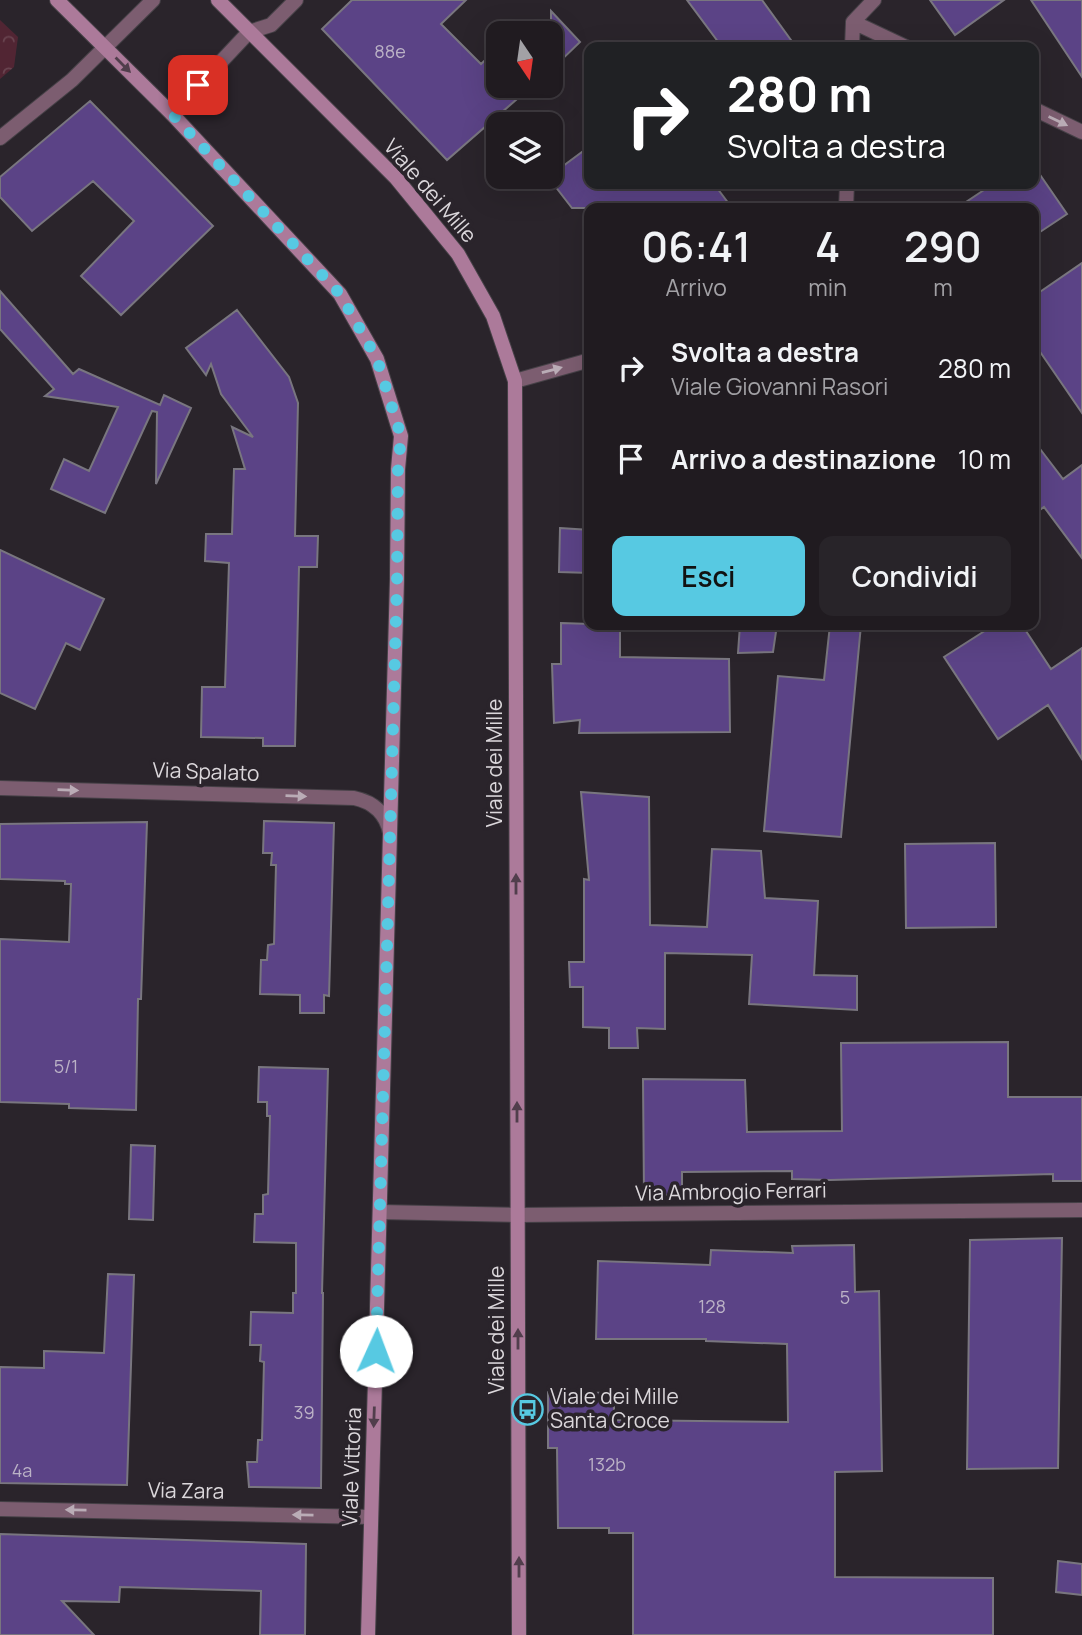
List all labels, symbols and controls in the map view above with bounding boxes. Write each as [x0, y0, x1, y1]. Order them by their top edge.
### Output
north arrow [486, 21, 564, 98]
map controls [486, 21, 563, 189]
house number: 88e [374, 39, 406, 63]
pin [168, 55, 228, 115]
one-way arrow [114, 57, 131, 74]
text: 280 m [727, 60, 872, 127]
icon: arrive [179, 66, 217, 104]
icon: right [612, 70, 703, 161]
button: layers [486, 112, 563, 189]
one-way arrow [1048, 115, 1068, 127]
text: Svolta a destra [727, 124, 946, 168]
street label: Viale dei Mille [378, 133, 484, 248]
text: 06:41 [641, 217, 751, 275]
text: 4 [815, 217, 840, 275]
text: 290 [904, 217, 982, 275]
text: Arrivo [665, 271, 727, 303]
text: min [808, 271, 847, 303]
text: m [933, 271, 953, 303]
text: Svolta a destra [671, 334, 859, 370]
icon: right [612, 349, 650, 387]
text: 280 m [938, 350, 1011, 386]
one-way arrow [542, 365, 563, 375]
text: Viale Giovanni Rasori [671, 370, 888, 402]
icon: arrive [612, 440, 650, 478]
text: Arrivo a destinazione [671, 441, 936, 477]
text: 10 m [958, 441, 1011, 477]
button: Esci [612, 536, 805, 616]
button: Condividi [819, 536, 1011, 616]
street label: Viale dei Mille [480, 699, 508, 827]
street label: Via Spalato [152, 755, 260, 787]
one-way arrow [57, 784, 79, 795]
one-way arrow [285, 790, 307, 802]
one-way arrow [511, 873, 522, 895]
house number: 5/1 [54, 1054, 78, 1078]
one-way arrow [511, 1101, 523, 1123]
street label: Via Ambrogio Ferrari [635, 1175, 827, 1207]
street label: Viale dei Mille [482, 1266, 510, 1394]
house number: 5 [840, 1285, 850, 1309]
house number: 128 [698, 1294, 726, 1318]
position arrow [339, 1314, 413, 1388]
one-way arrow [512, 1328, 524, 1350]
place label: Viale dei Mille Santa Croce [550, 1382, 679, 1434]
bus stop icon: Viale dei Mille Santa Croce [510, 1392, 544, 1426]
house number: 39 [293, 1400, 315, 1424]
one-way arrow [368, 1406, 380, 1428]
street label: Viale Vittoria [335, 1407, 367, 1527]
house number: 132b [588, 1452, 626, 1476]
house number: 4a [12, 1458, 32, 1482]
street label: Via Zara [148, 1475, 224, 1505]
one-way arrow [64, 1504, 86, 1516]
one-way arrow [292, 1509, 314, 1520]
one-way arrow [513, 1556, 525, 1578]

